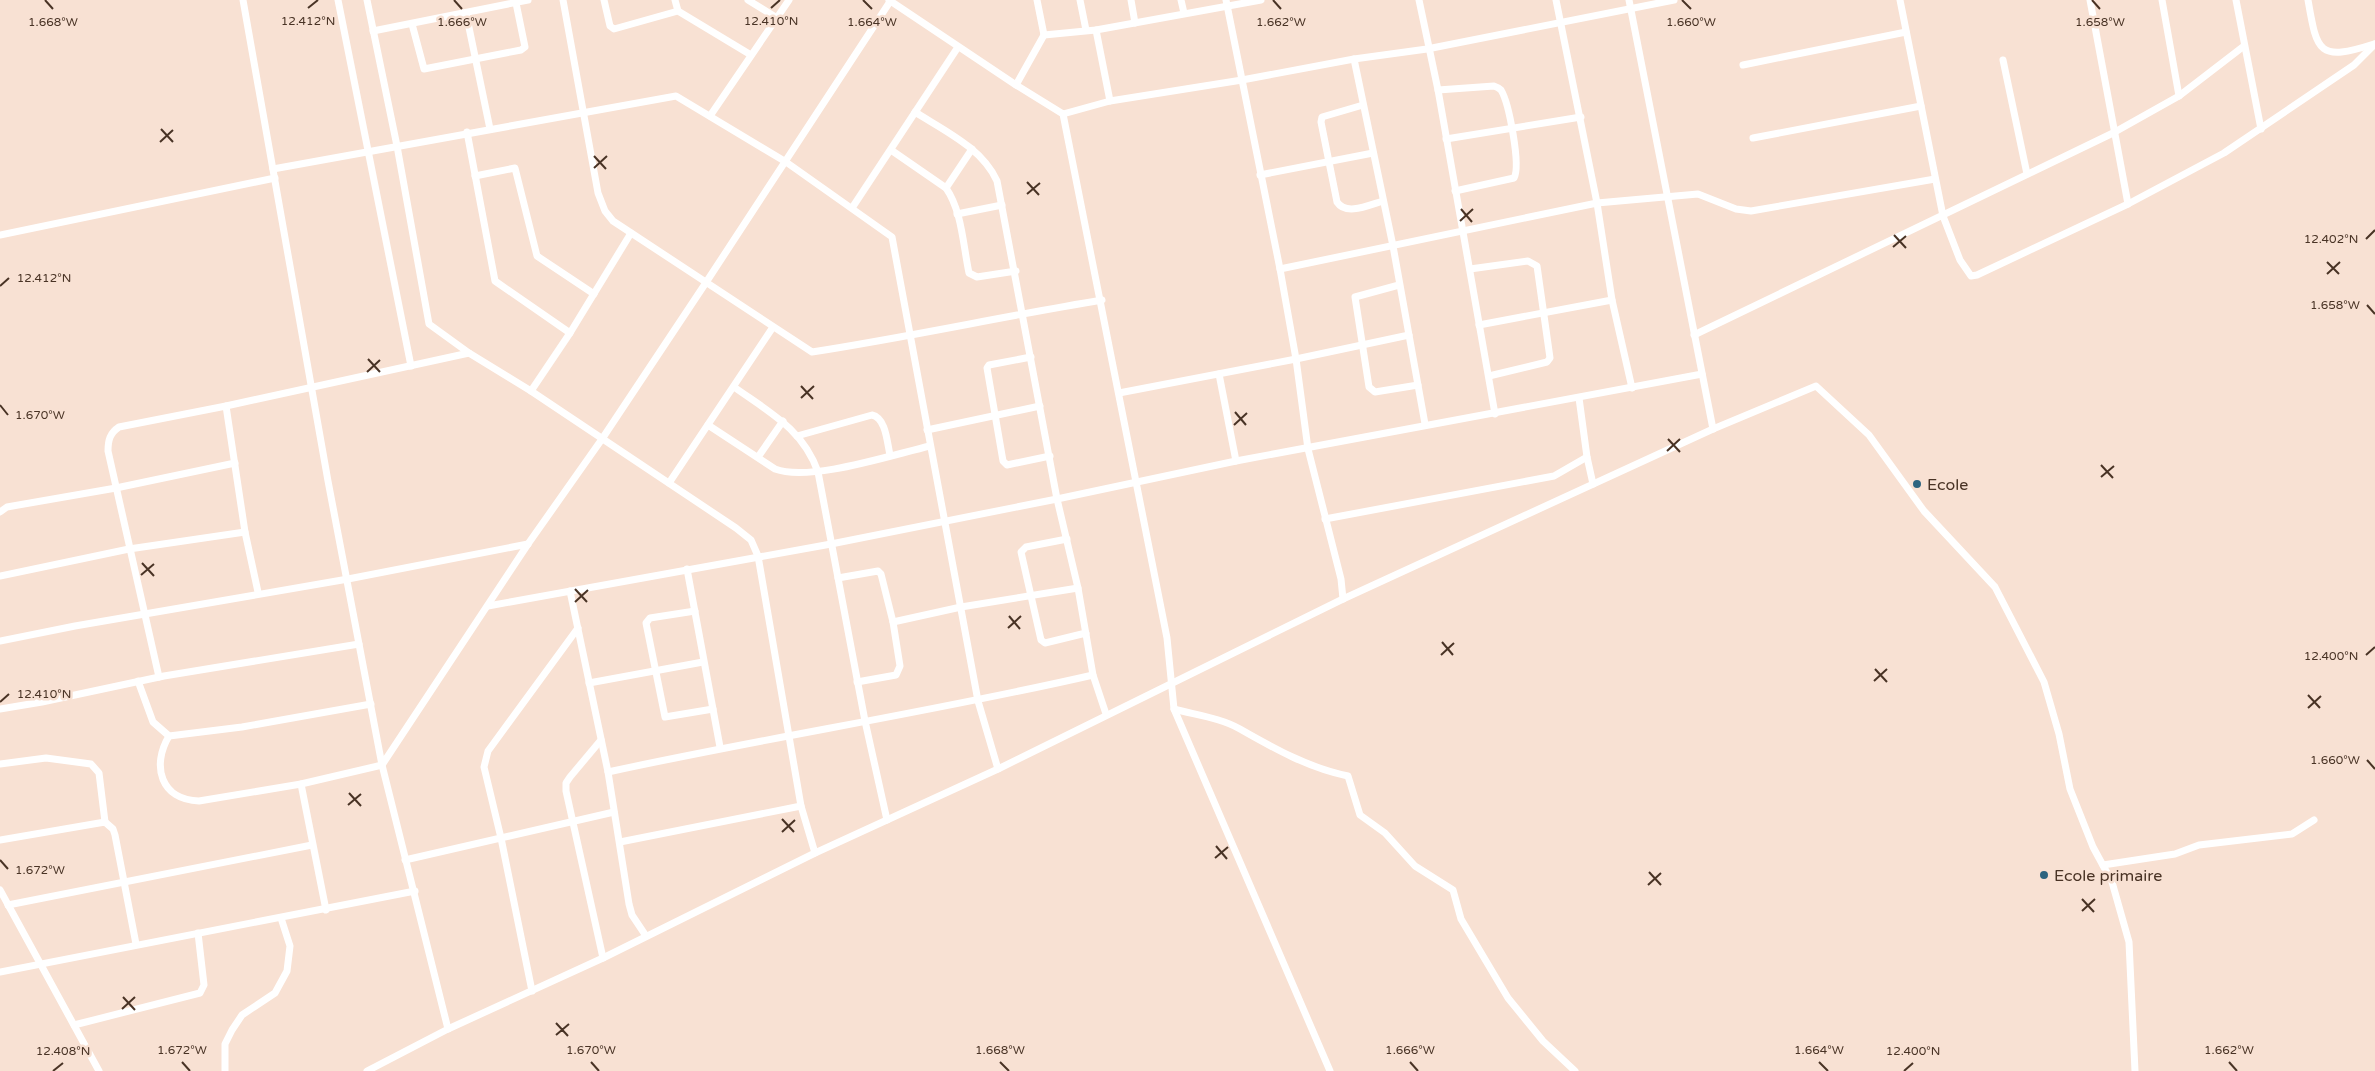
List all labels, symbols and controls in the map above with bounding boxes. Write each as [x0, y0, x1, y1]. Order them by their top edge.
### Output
text: 12.412°N [281, 14, 335, 28]
text: 12.410°N [744, 14, 798, 28]
text: 1.668°W [28, 15, 78, 29]
text: 1.666°W [437, 15, 487, 29]
text: 1.664°W [847, 15, 897, 29]
text: 1.662°W [1256, 15, 1306, 29]
text: 1.660°W [1666, 15, 1716, 29]
text: 1.658°W [2075, 15, 2125, 29]
text: 12.402°N [2304, 232, 2358, 246]
text: 12.412°N [17, 271, 71, 285]
text: 1.658°W [2310, 298, 2360, 312]
text: 1.670°W [15, 408, 65, 422]
place label: Ecole [1927, 475, 1968, 495]
marker: Ecole [1911, 478, 1923, 490]
text: 12.400°N [2304, 649, 2358, 663]
text: 12.410°N [17, 687, 71, 701]
text: 1.660°W [2310, 753, 2360, 767]
text: 1.672°W [15, 863, 65, 877]
place label: Ecole primaire [2054, 866, 2162, 886]
marker: Ecole primaire [2038, 869, 2050, 881]
text: 1.672°W [157, 1043, 207, 1057]
text: 1.670°W [566, 1043, 616, 1057]
text: 1.668°W [975, 1043, 1025, 1057]
text: 1.666°W [1385, 1043, 1435, 1057]
text: 1.664°W [1794, 1043, 1844, 1057]
text: 1.662°W [2204, 1043, 2254, 1057]
text: 12.408°N [36, 1044, 90, 1058]
text: 12.400°N [1886, 1044, 1940, 1058]

